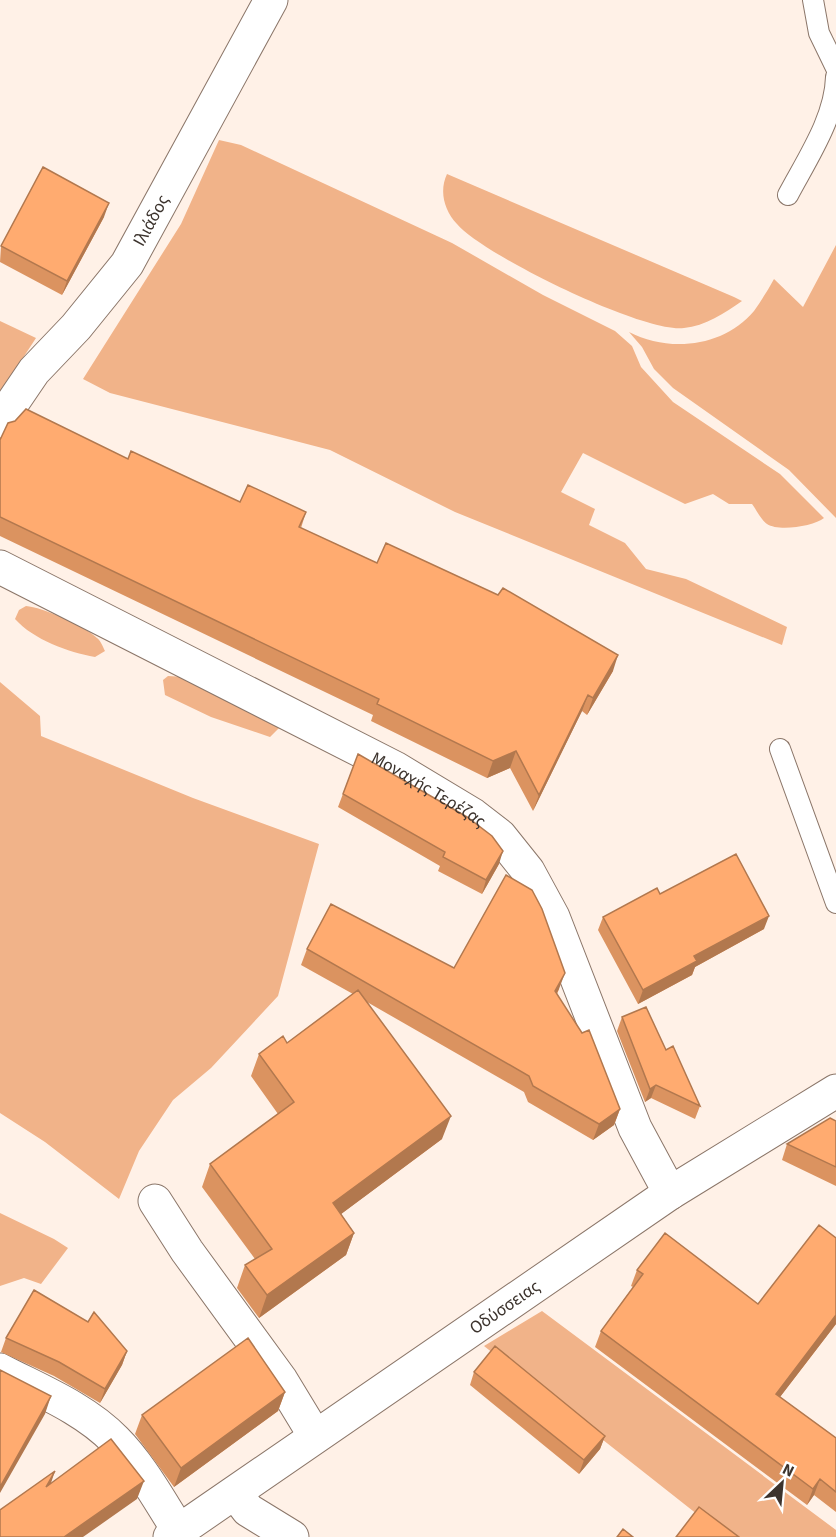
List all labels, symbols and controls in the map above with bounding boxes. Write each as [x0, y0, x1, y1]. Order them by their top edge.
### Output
street label: Ιλιάδος [127, 190, 175, 251]
street label: Μοναχής Τερέζας [367, 745, 492, 833]
street label: Οδύσσειας [464, 1274, 545, 1340]
north arrow [752, 1453, 812, 1513]
text: N [779, 1458, 798, 1483]

